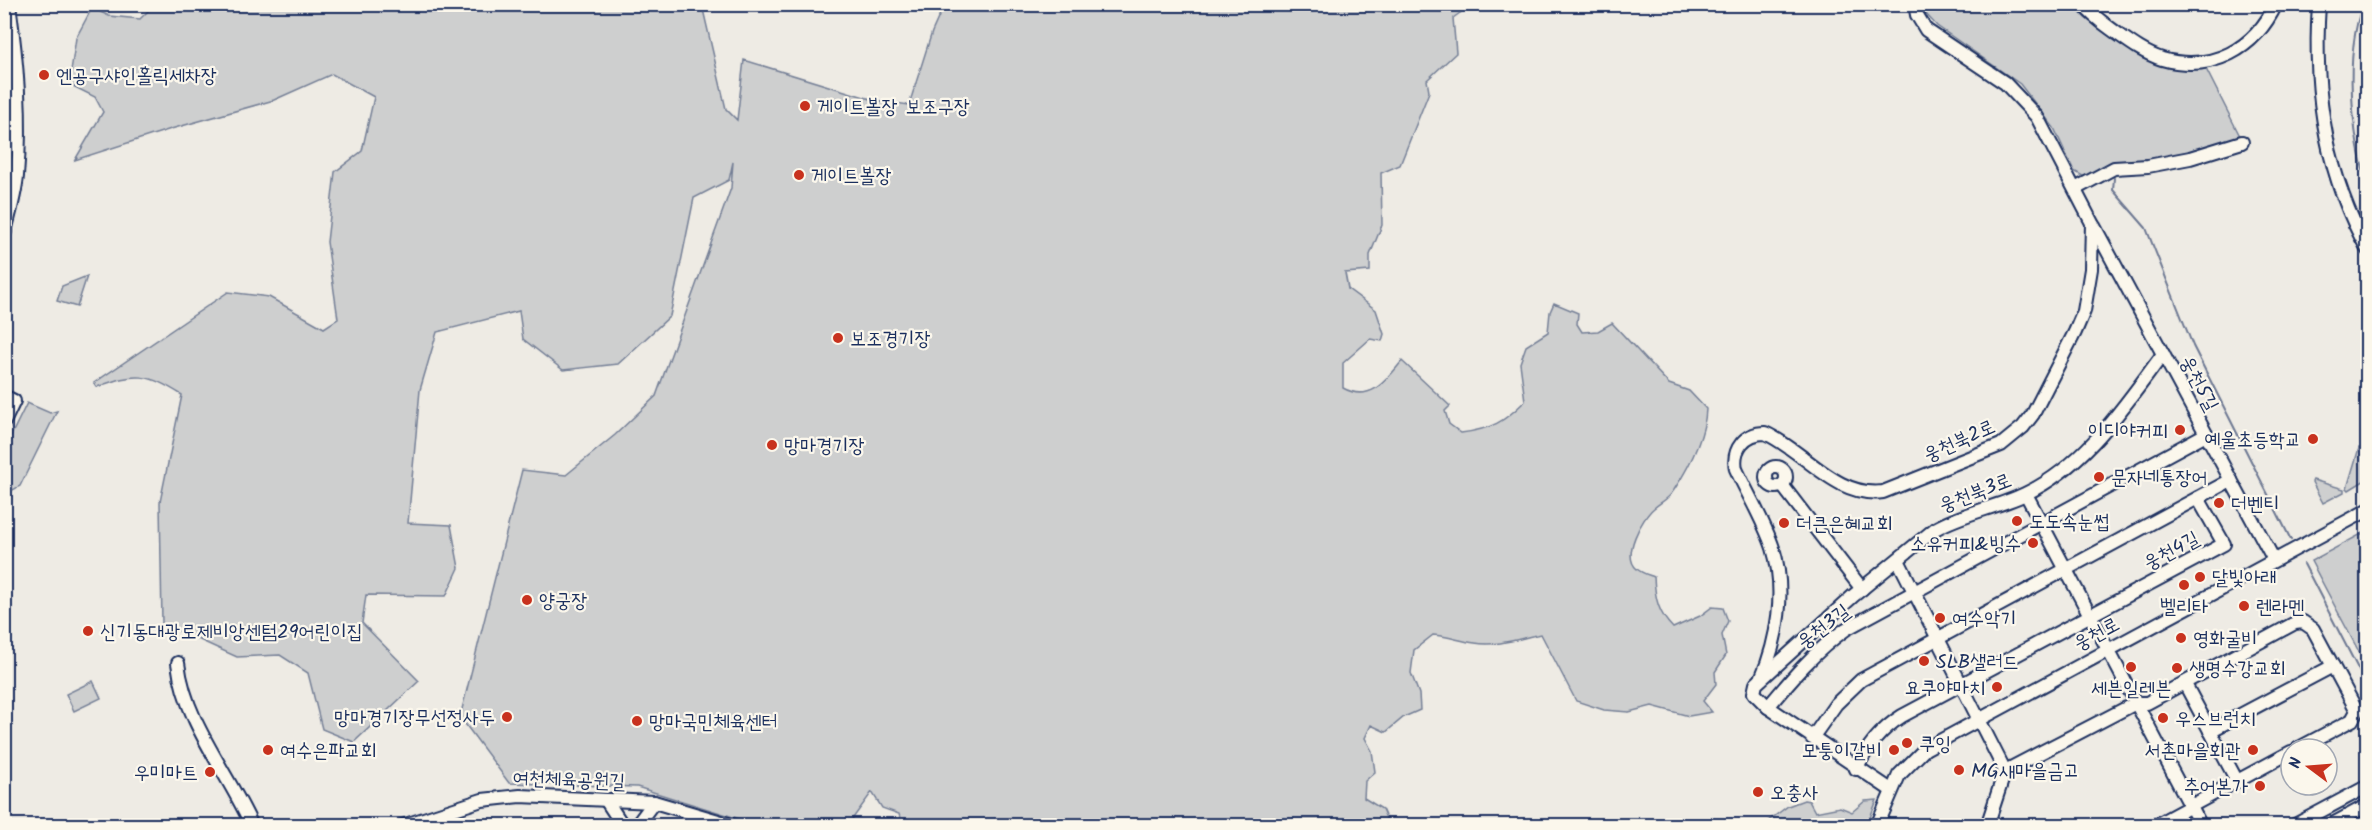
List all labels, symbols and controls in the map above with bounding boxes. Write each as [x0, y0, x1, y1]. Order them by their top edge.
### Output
place label: 엔공구샤인홀릭세차장 [56, 61, 217, 93]
marker: 엔공구샤인홀릭세차장 [37, 68, 51, 82]
place label: 게이트볼장 보조구장 [817, 92, 970, 124]
marker: 게이트볼장 보조구장 [798, 99, 812, 113]
place label: 게이트볼장 [811, 161, 891, 193]
marker: 게이트볼장 [792, 168, 806, 182]
place label: 보조경기장 [850, 324, 930, 356]
marker: 보조경기장 [831, 331, 845, 345]
street label: 웅천5길 [2170, 350, 2226, 418]
street label: 웅천북2로 [1919, 412, 2001, 472]
place label: 이디야커피 [2088, 416, 2168, 448]
marker: 이디야커피 [2173, 423, 2187, 437]
place label: 예울초등학교 [2204, 425, 2301, 457]
place label: 망마경기장 [784, 431, 864, 463]
marker: 예울초등학교 [2306, 432, 2320, 446]
marker: 망마경기장 [765, 438, 779, 452]
place label: 문자네통장어 [2111, 463, 2208, 495]
street label: 웅천북3로 [1935, 465, 2017, 522]
marker: 문자네통장어 [2092, 470, 2106, 484]
place label: 더벤티 [2231, 489, 2279, 521]
marker: 더벤티 [2212, 496, 2226, 510]
place label: 도도속눈썹 [2029, 507, 2109, 539]
place label: 더큰은혜교회 [1796, 509, 1893, 541]
marker: 도도속눈썹 [2010, 514, 2024, 528]
marker: 더큰은혜교회 [1777, 516, 1791, 530]
street label: 웅천4길 [2138, 524, 2206, 580]
place label: 소유커피&빙수 [1910, 529, 2021, 561]
marker: 소유커피&빙수 [2026, 536, 2040, 550]
place label: 달빛아래 [2212, 563, 2276, 595]
marker: 달빛아래 [2193, 570, 2207, 584]
marker: 벨리타 [2177, 578, 2191, 592]
place label: 양궁장 [539, 586, 587, 618]
place label: 벨리타 [2160, 592, 2208, 624]
place label: 렌라멘 [2256, 592, 2304, 624]
marker: 양궁장 [520, 593, 534, 607]
street label: 웅천3길 [1791, 597, 1858, 658]
marker: 렌라멘 [2237, 599, 2251, 613]
place label: 여수악기 [1952, 604, 2016, 636]
street label: 웅천로 [2068, 609, 2126, 660]
marker: 여수악기 [1933, 611, 1947, 625]
place label: 신기동대광로제비앙센텀29어린이집 [100, 617, 363, 649]
marker: 신기동대광로제비앙센텀29어린이집 [81, 624, 95, 638]
place label: 영화굴비 [2193, 624, 2257, 656]
marker: 영화굴비 [2174, 631, 2188, 645]
place label: SLB샐러드 [1936, 647, 2019, 679]
marker: SLB샐러드 [1917, 654, 1931, 668]
place label: 생명수강교회 [2189, 654, 2286, 686]
marker: 세븐일레븐 [2124, 660, 2138, 674]
marker: 생명수강교회 [2170, 661, 2184, 675]
place label: 요쿠야마치 [1905, 673, 1985, 705]
place label: 세븐일레븐 [2091, 674, 2171, 706]
marker: 요쿠야마치 [1990, 680, 2004, 694]
place label: 망마경기장무선정사두 [334, 703, 495, 735]
place label: 우스브런치 [2175, 704, 2255, 736]
place label: 망마국민체육센터 [649, 707, 778, 739]
marker: 망마경기장무선정사두 [500, 710, 514, 724]
marker: 우스브런치 [2156, 711, 2170, 725]
marker: 망마국민체육센터 [630, 714, 644, 728]
place label: 쿠잉 [1919, 729, 1951, 761]
place label: 여수은파교회 [280, 736, 377, 768]
place label: 모퉁이갈비 [1802, 736, 1882, 768]
marker: 쿠잉 [1900, 736, 1914, 750]
place label: 서촌마을회관 [2144, 736, 2241, 768]
north arrow [2279, 737, 2339, 797]
marker: 여수은파교회 [261, 743, 275, 757]
marker: 모퉁이갈비 [1887, 743, 1901, 757]
marker: 서촌마을회관 [2246, 743, 2260, 757]
text: N [2283, 755, 2309, 772]
place label: MG새마을금고 [1971, 756, 2079, 788]
place label: 우미마트 [134, 758, 198, 790]
street label: 여천체육공원길 [512, 763, 626, 799]
marker: MG새마을금고 [1952, 763, 1966, 777]
marker: 우미마트 [203, 765, 217, 779]
place label: 추어본가 [2184, 772, 2248, 804]
place label: 오충사 [1770, 778, 1818, 810]
marker: 추어본가 [2253, 779, 2267, 793]
marker: 오충사 [1751, 785, 1765, 799]

